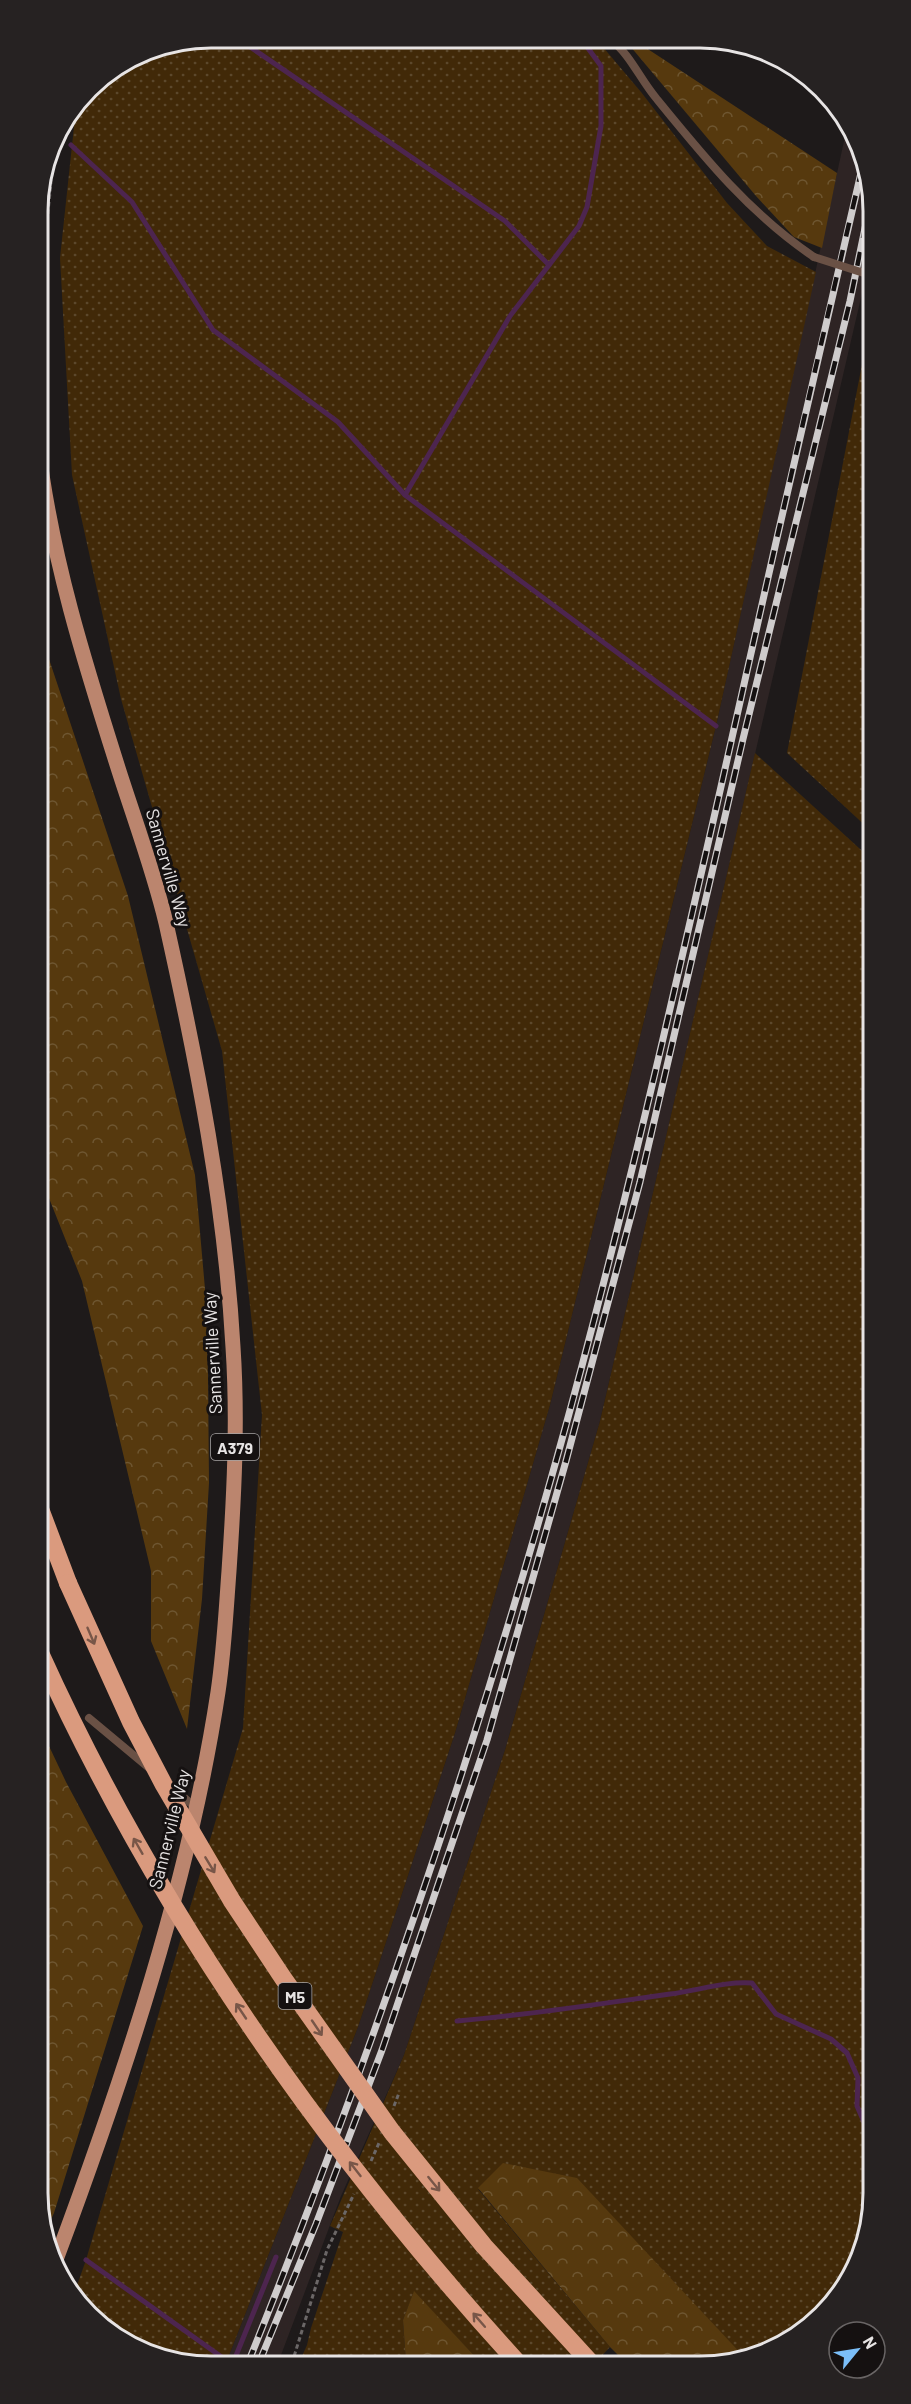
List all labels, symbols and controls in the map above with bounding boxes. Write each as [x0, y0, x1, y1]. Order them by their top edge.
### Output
street label: Sannerville Way [142, 806, 196, 930]
street label: Sannerville Way [198, 1291, 226, 1415]
road number: A379 [211, 1434, 259, 1460]
one-way arrow [86, 1627, 97, 1645]
street label: Sannerville Way [144, 1767, 194, 1891]
one-way arrow [131, 1838, 143, 1855]
one-way arrow [205, 1856, 217, 1873]
road number: M5 [278, 1983, 312, 2009]
one-way arrow [235, 2003, 247, 2020]
one-way arrow [311, 2019, 323, 2036]
one-way arrow [349, 2161, 362, 2177]
one-way arrow [428, 2176, 441, 2192]
one-way arrow [472, 2313, 486, 2328]
north arrow [827, 2320, 887, 2380]
text: N [860, 2333, 881, 2352]

